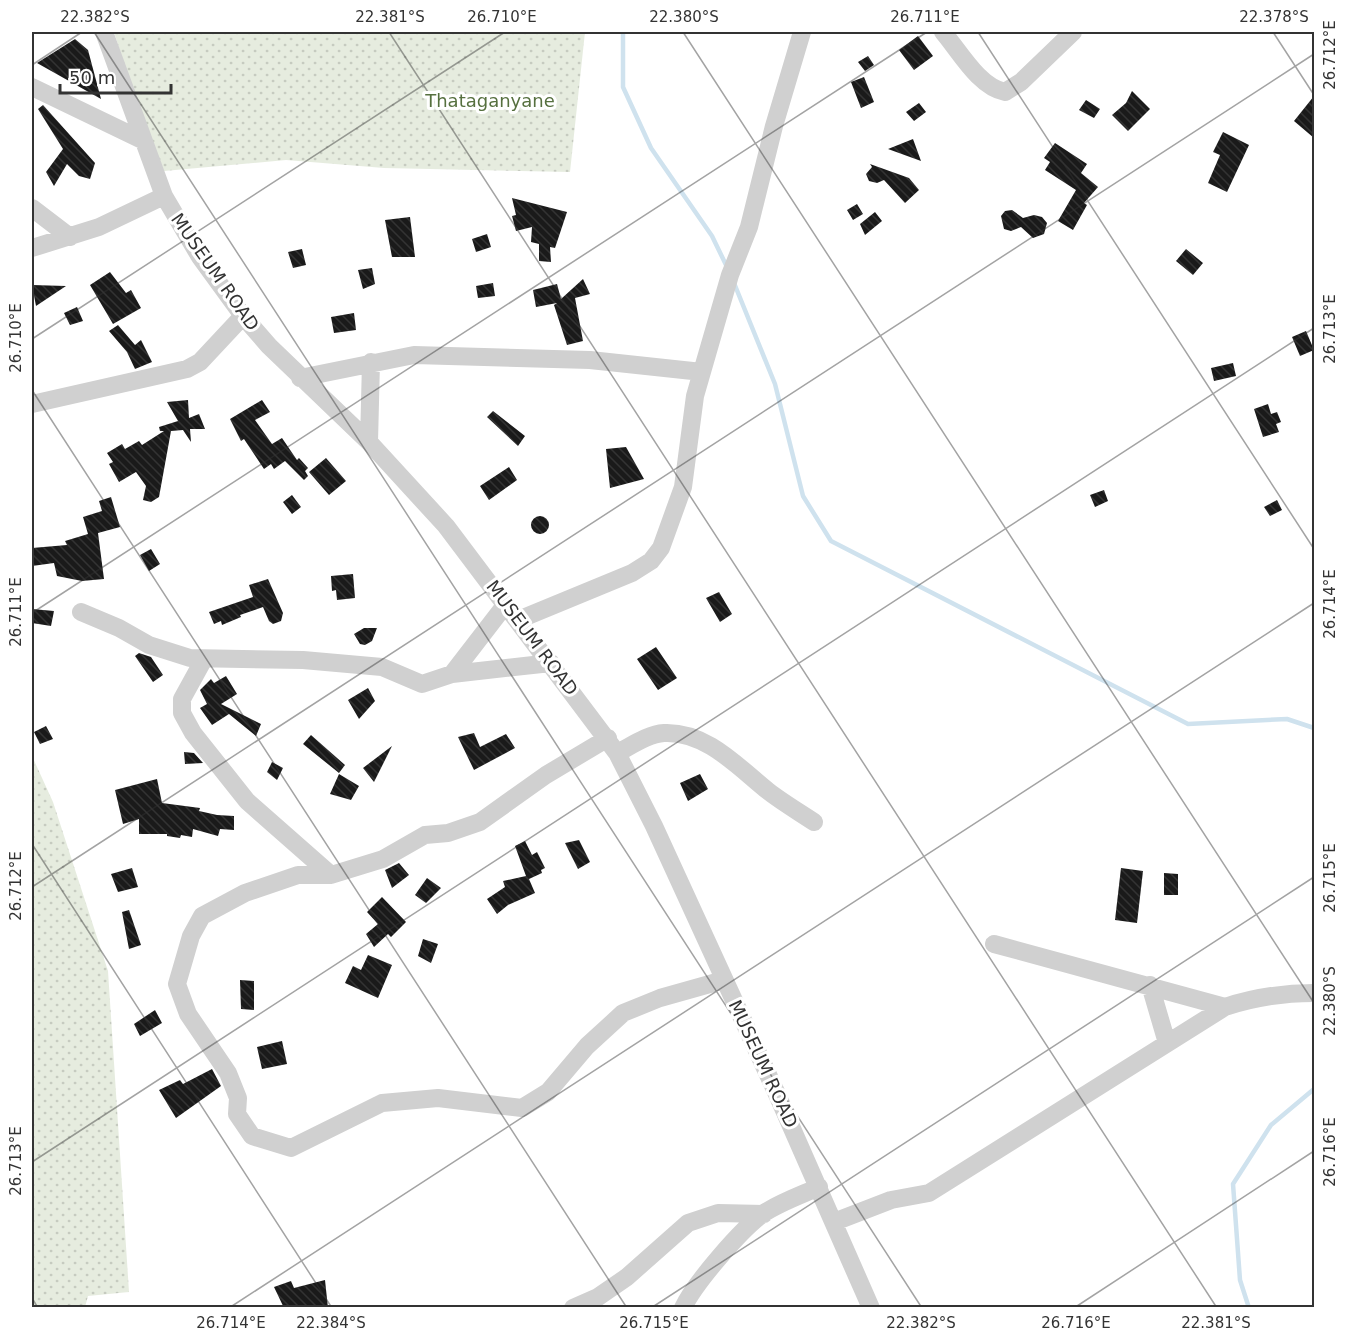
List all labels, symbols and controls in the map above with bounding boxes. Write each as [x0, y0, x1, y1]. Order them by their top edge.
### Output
text: 22.382°S [60, 8, 130, 26]
text: 22.381°S [355, 8, 425, 26]
text: 26.710°E [467, 8, 537, 26]
text: 22.380°S [649, 8, 719, 26]
text: 26.711°E [890, 8, 960, 26]
text: 22.378°S [1239, 8, 1309, 26]
text: 26.712°E [1321, 20, 1339, 90]
scale bar [60, 57, 171, 95]
text: 50 m [69, 67, 115, 88]
park label: Thataganyane [424, 90, 555, 111]
street label: MUSEUM ROAD [167, 209, 264, 334]
text: 26.713°E [1321, 294, 1339, 364]
text: 26.710°E [7, 303, 25, 373]
text: 26.714°E [1321, 569, 1339, 639]
street label: MUSEUM ROAD [482, 576, 582, 699]
text: 26.711°E [7, 577, 25, 647]
text: 26.715°E [1321, 843, 1339, 913]
text: 26.712°E [7, 851, 25, 921]
text: 22.380°S [1321, 966, 1339, 1036]
street label: MUSEUM ROAD [725, 997, 802, 1131]
text: 26.716°E [1321, 1117, 1339, 1187]
text: 26.713°E [7, 1126, 25, 1196]
text: 26.714°E [196, 1314, 266, 1332]
text: 22.384°S [296, 1314, 366, 1332]
text: 26.715°E [619, 1314, 689, 1332]
text: 22.382°S [886, 1314, 956, 1332]
text: 26.716°E [1041, 1314, 1111, 1332]
text: 22.381°S [1181, 1314, 1251, 1332]

